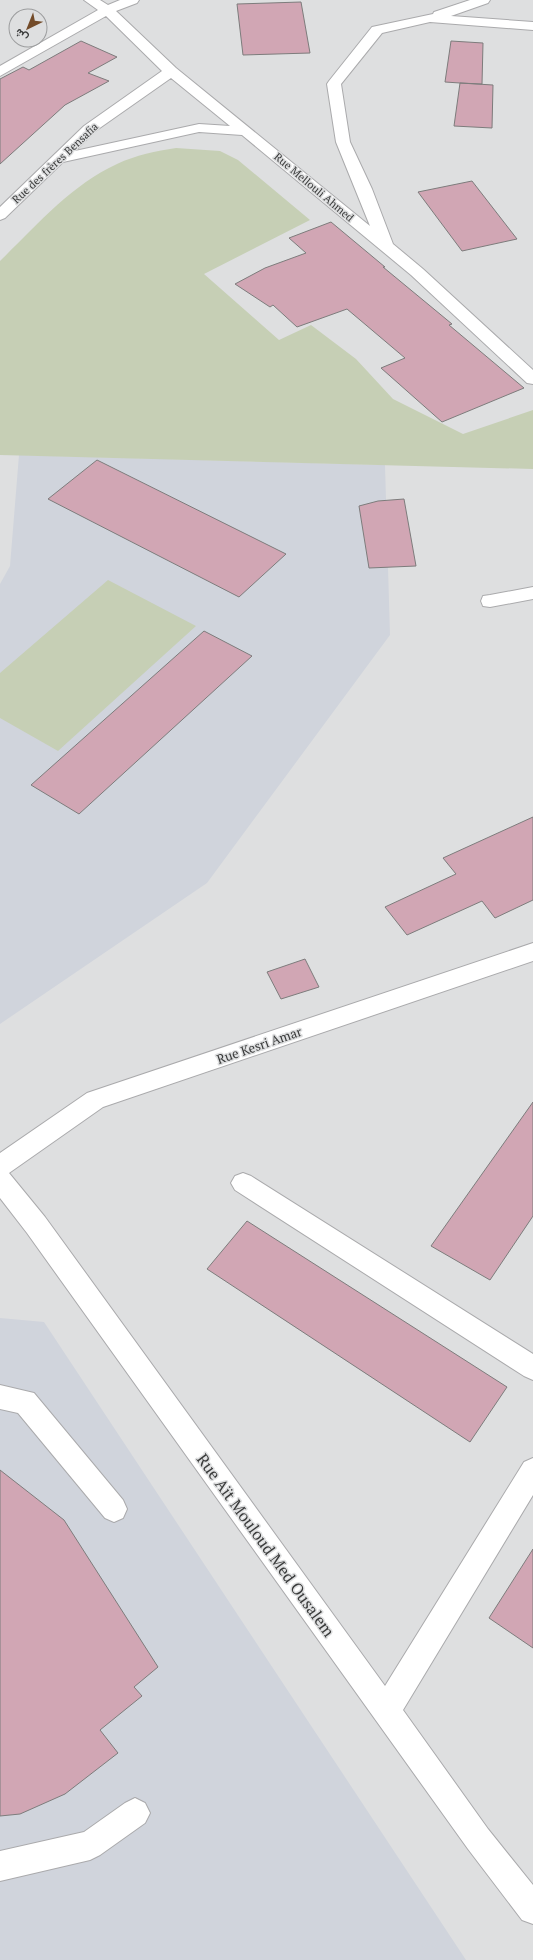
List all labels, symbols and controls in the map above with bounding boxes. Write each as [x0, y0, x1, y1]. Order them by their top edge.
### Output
north arrow [8, 8, 48, 48]
text: ش [12, 26, 31, 45]
street label: Rue des frères Bensafia [9, 119, 101, 207]
street label: Rue Mellouli Ahmed [271, 150, 357, 224]
street label: Rue Kesri Amar [214, 1022, 304, 1068]
street label: Rue Aït Mouloud Med Ousalem [192, 1449, 340, 1641]

